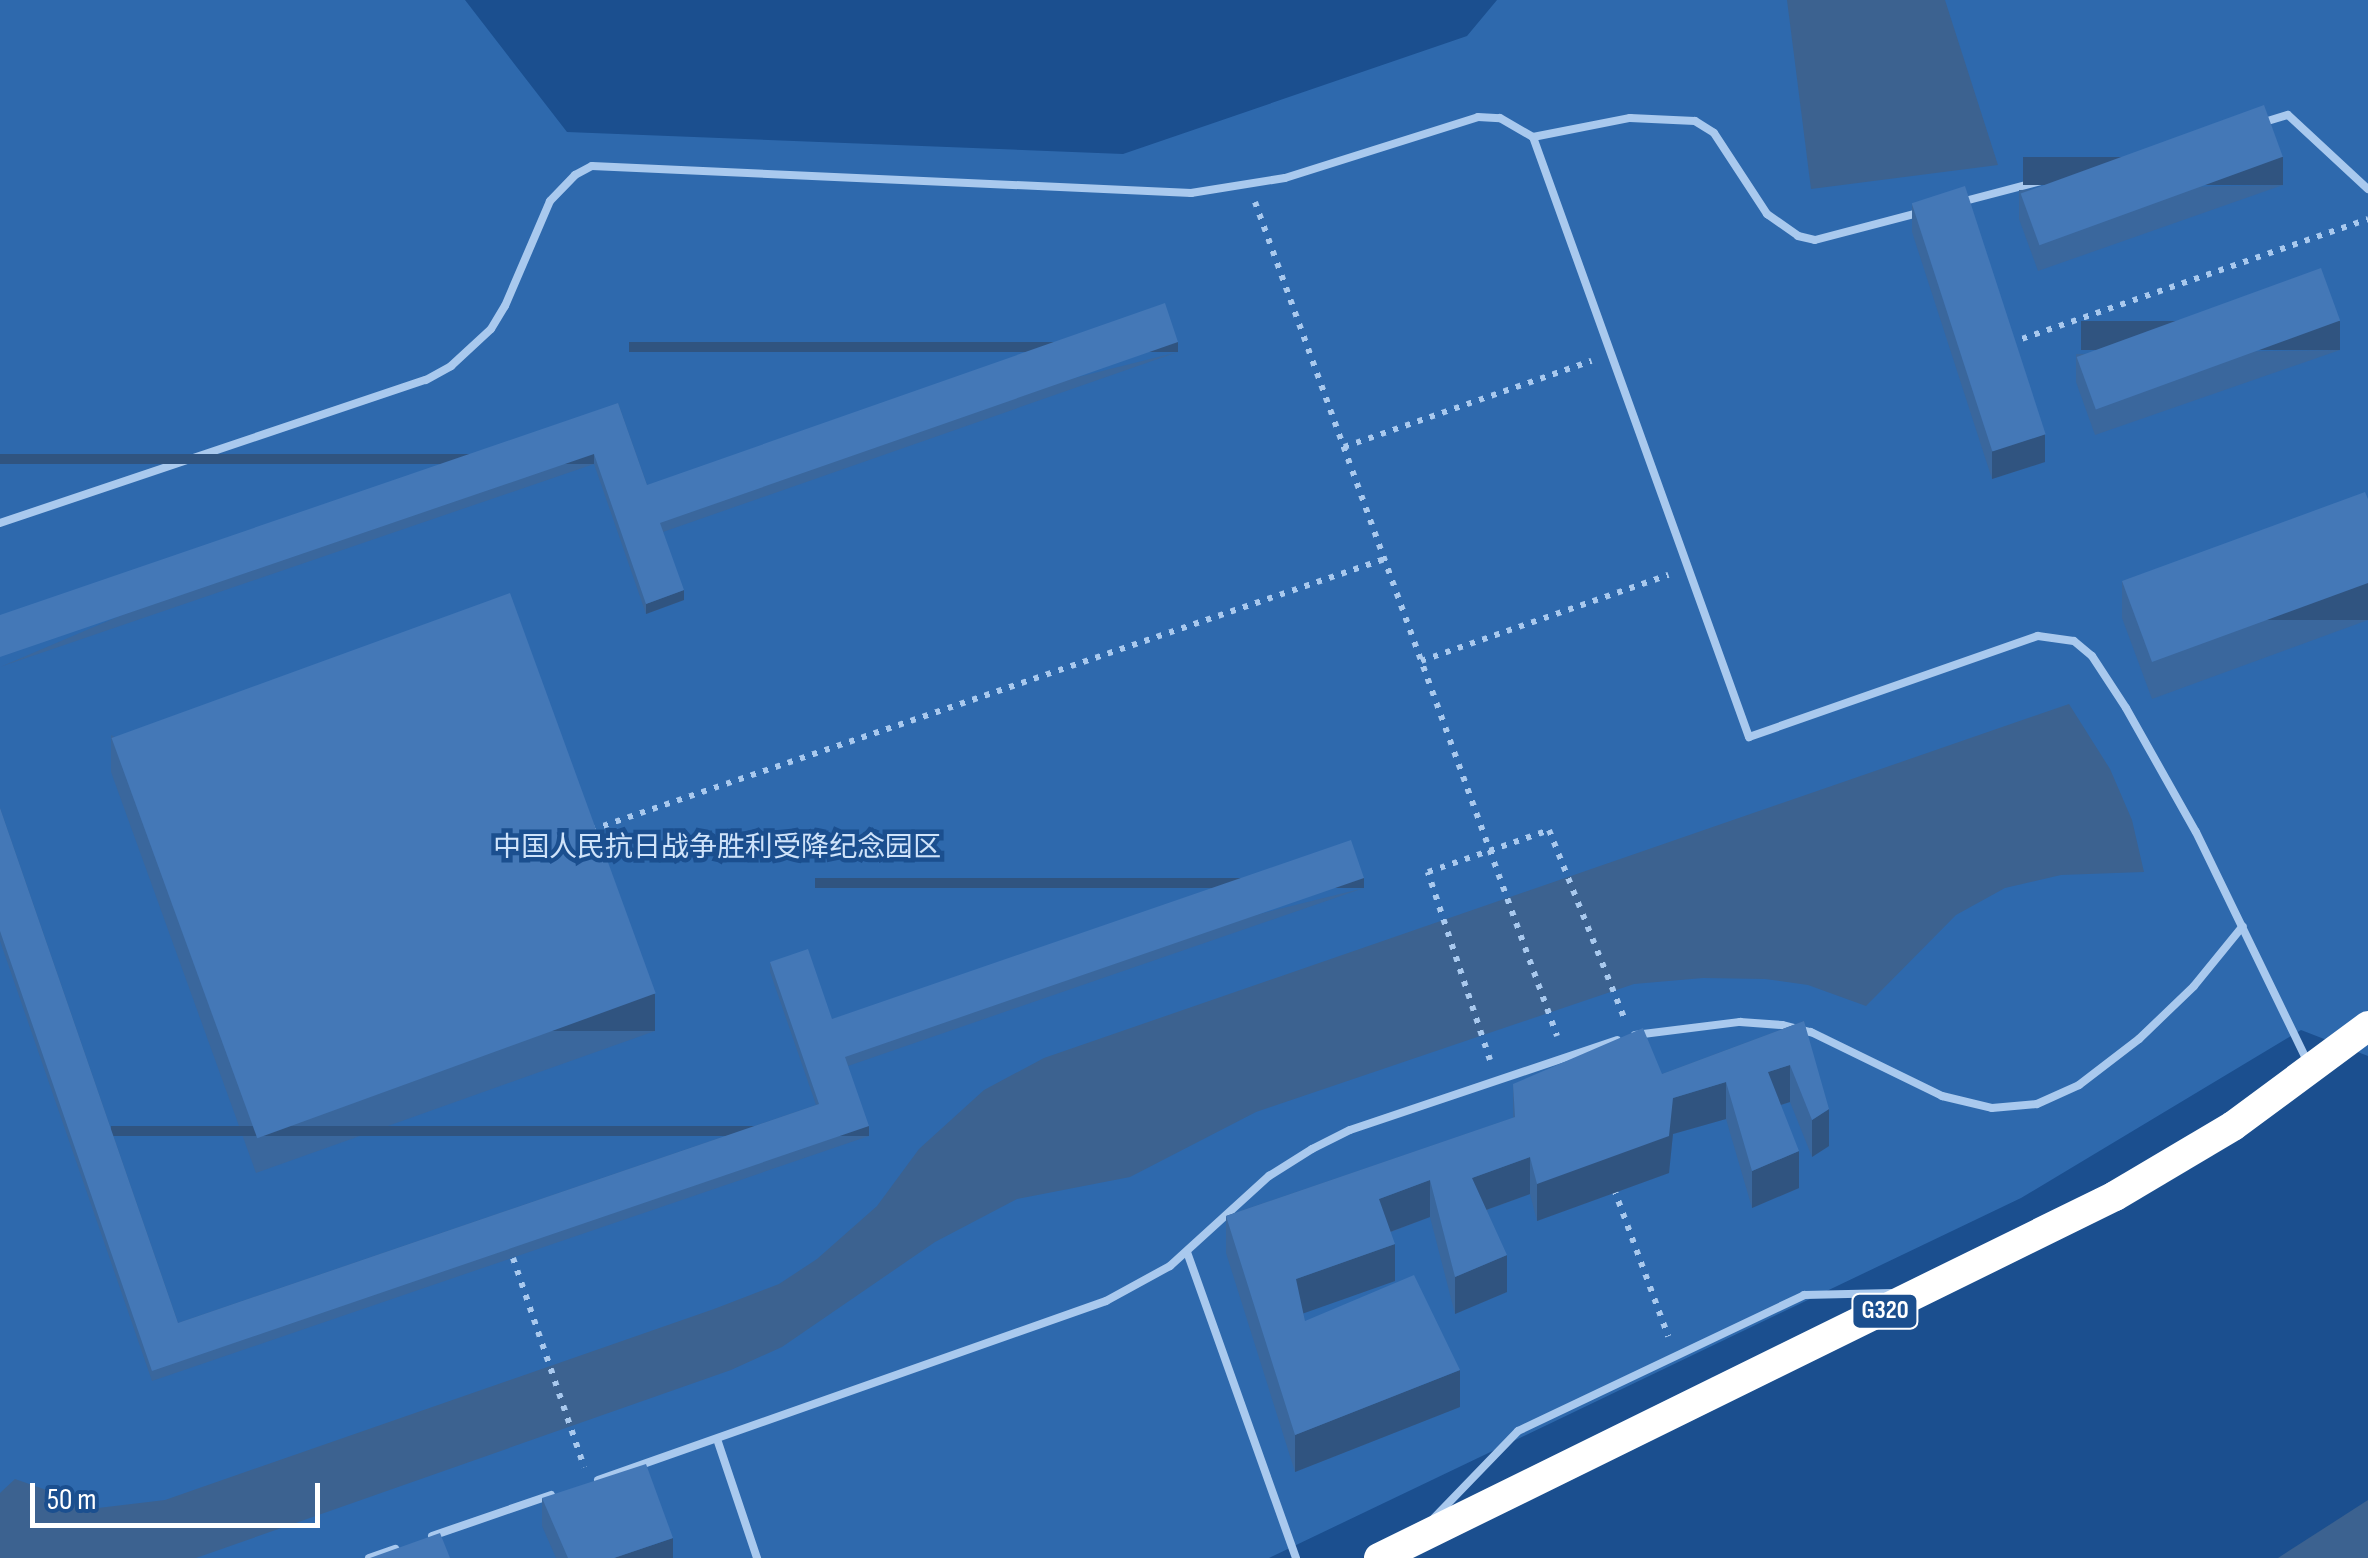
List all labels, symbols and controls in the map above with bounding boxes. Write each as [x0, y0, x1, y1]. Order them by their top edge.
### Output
park label: 中国人民抗日战争胜利受降纪念园区 [493, 831, 941, 865]
road number: G320 [1850, 1291, 1920, 1331]
scale bar [35, 1463, 325, 1525]
text: 50 m [47, 1482, 96, 1518]

